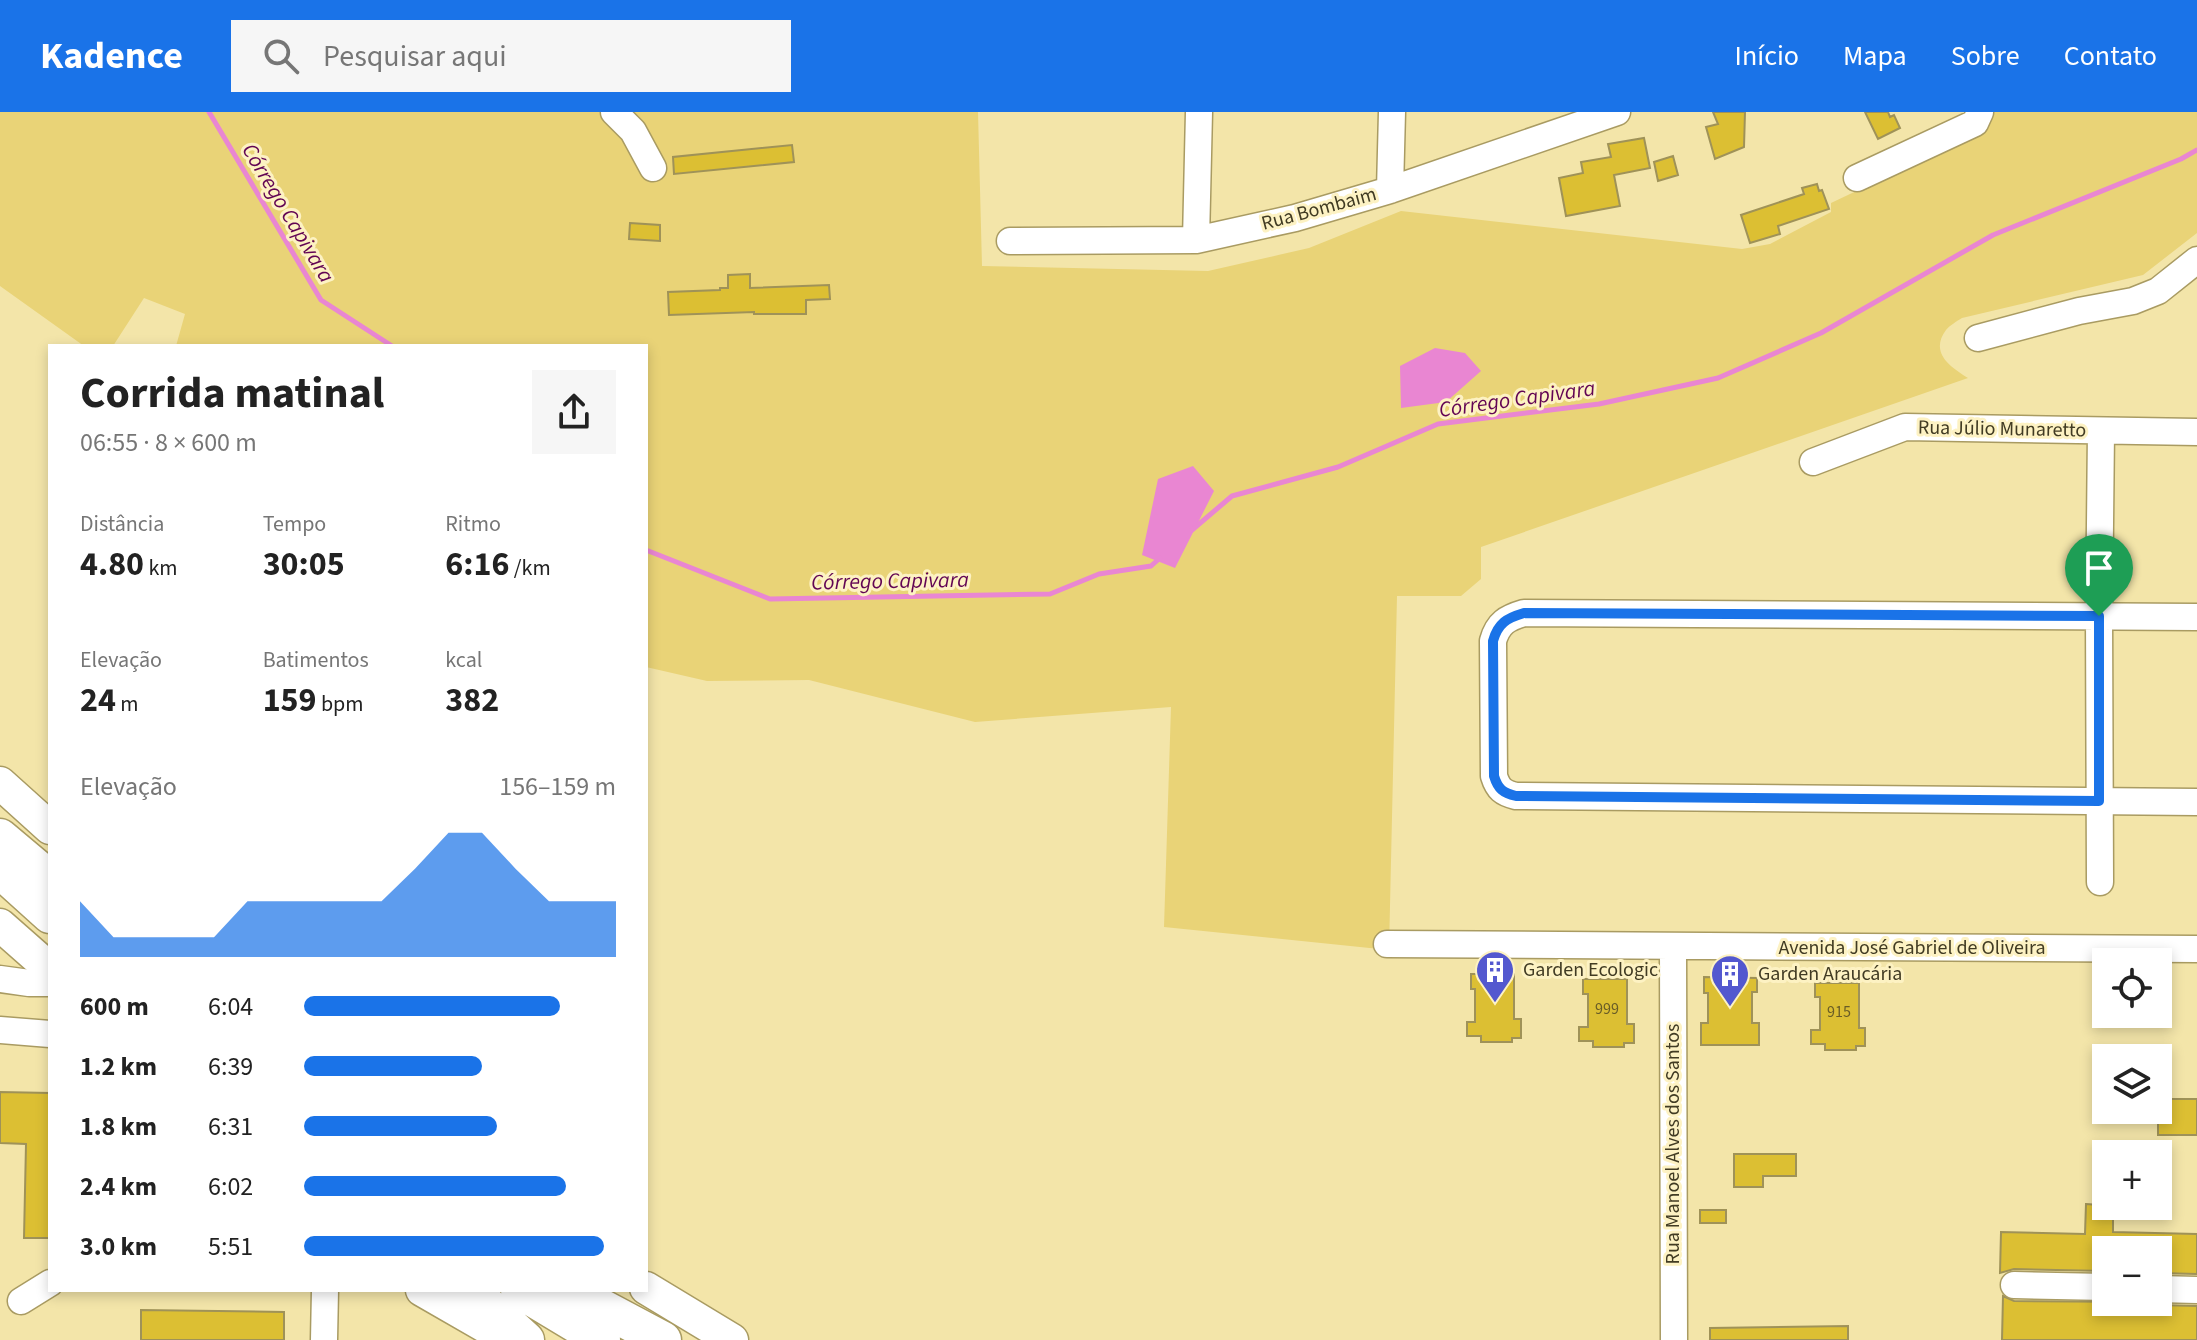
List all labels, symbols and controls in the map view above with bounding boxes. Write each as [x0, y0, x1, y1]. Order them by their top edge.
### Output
search box [231, 20, 791, 92]
text: Kadence [40, 29, 183, 83]
icon: search [259, 34, 303, 78]
text: Pesquisar aqui [323, 35, 507, 78]
text: Início [1735, 36, 1799, 76]
text: Mapa [1843, 36, 1907, 76]
text: Sobre [1951, 36, 2020, 76]
text: Contato [2064, 36, 2157, 76]
water label: Córrego Capivara [234, 137, 342, 289]
street label: Rua Bombaim [1258, 180, 1380, 238]
text: Corrida matinal [80, 362, 384, 425]
button: share [532, 370, 616, 454]
water label: Córrego Capivara [1437, 372, 1598, 426]
street label: Rua Júlio Munaretto [1918, 414, 2086, 444]
text: 06:55 · 8 × 600 m [80, 424, 257, 461]
text: Distância [80, 508, 164, 540]
text: Tempo [263, 508, 326, 540]
text: Ritmo [445, 508, 501, 540]
pin [2065, 534, 2133, 616]
text: 4.80 [80, 540, 144, 589]
text: 30:05 [263, 540, 345, 589]
text: 6:16 [445, 540, 509, 589]
icon: arrive [2077, 546, 2121, 590]
text: km [144, 552, 178, 584]
text: /km [509, 552, 551, 584]
water label: Córrego Capivara [811, 564, 969, 598]
text: Elevação [80, 644, 162, 676]
text: Batimentos [263, 644, 369, 676]
text: kcal [445, 644, 482, 676]
text: 24 [80, 676, 116, 725]
text: 159 [263, 676, 317, 725]
text: 382 [445, 676, 499, 725]
text: m [116, 688, 139, 720]
text: bpm [317, 688, 364, 720]
text: Elevação [80, 768, 177, 805]
text: 156–159 m [499, 768, 616, 805]
street label: Avenida José Gabriel de Oliveira [1779, 934, 2045, 962]
map controls [2092, 948, 2172, 1316]
button: locate [2092, 948, 2172, 1028]
building icon: Garden Ecologic [1474, 949, 1516, 1004]
building icon: Garden Araucária [1709, 953, 1751, 1008]
place label: Garden Ecologic [1523, 956, 1658, 984]
place label: Garden Araucária [1758, 960, 1902, 988]
text: 600 m [80, 988, 149, 1025]
text: 6:04 [208, 988, 253, 1025]
house number: 999 [1595, 998, 1619, 1020]
house number: 915 [1827, 1001, 1851, 1023]
street label: Rua Manoel Alves dos Santos [1659, 1024, 1687, 1264]
button: layers [2092, 1044, 2172, 1124]
text: 1.2 km [80, 1048, 157, 1085]
text: 6:39 [208, 1048, 253, 1085]
text: 1.8 km [80, 1108, 157, 1145]
text: 6:31 [208, 1108, 253, 1145]
button: + [2092, 1140, 2172, 1220]
text: 2.4 km [80, 1168, 157, 1205]
text: 6:02 [208, 1168, 253, 1205]
text: 3.0 km [80, 1228, 157, 1265]
text: 5:51 [208, 1228, 253, 1265]
button: − [2092, 1236, 2172, 1316]

